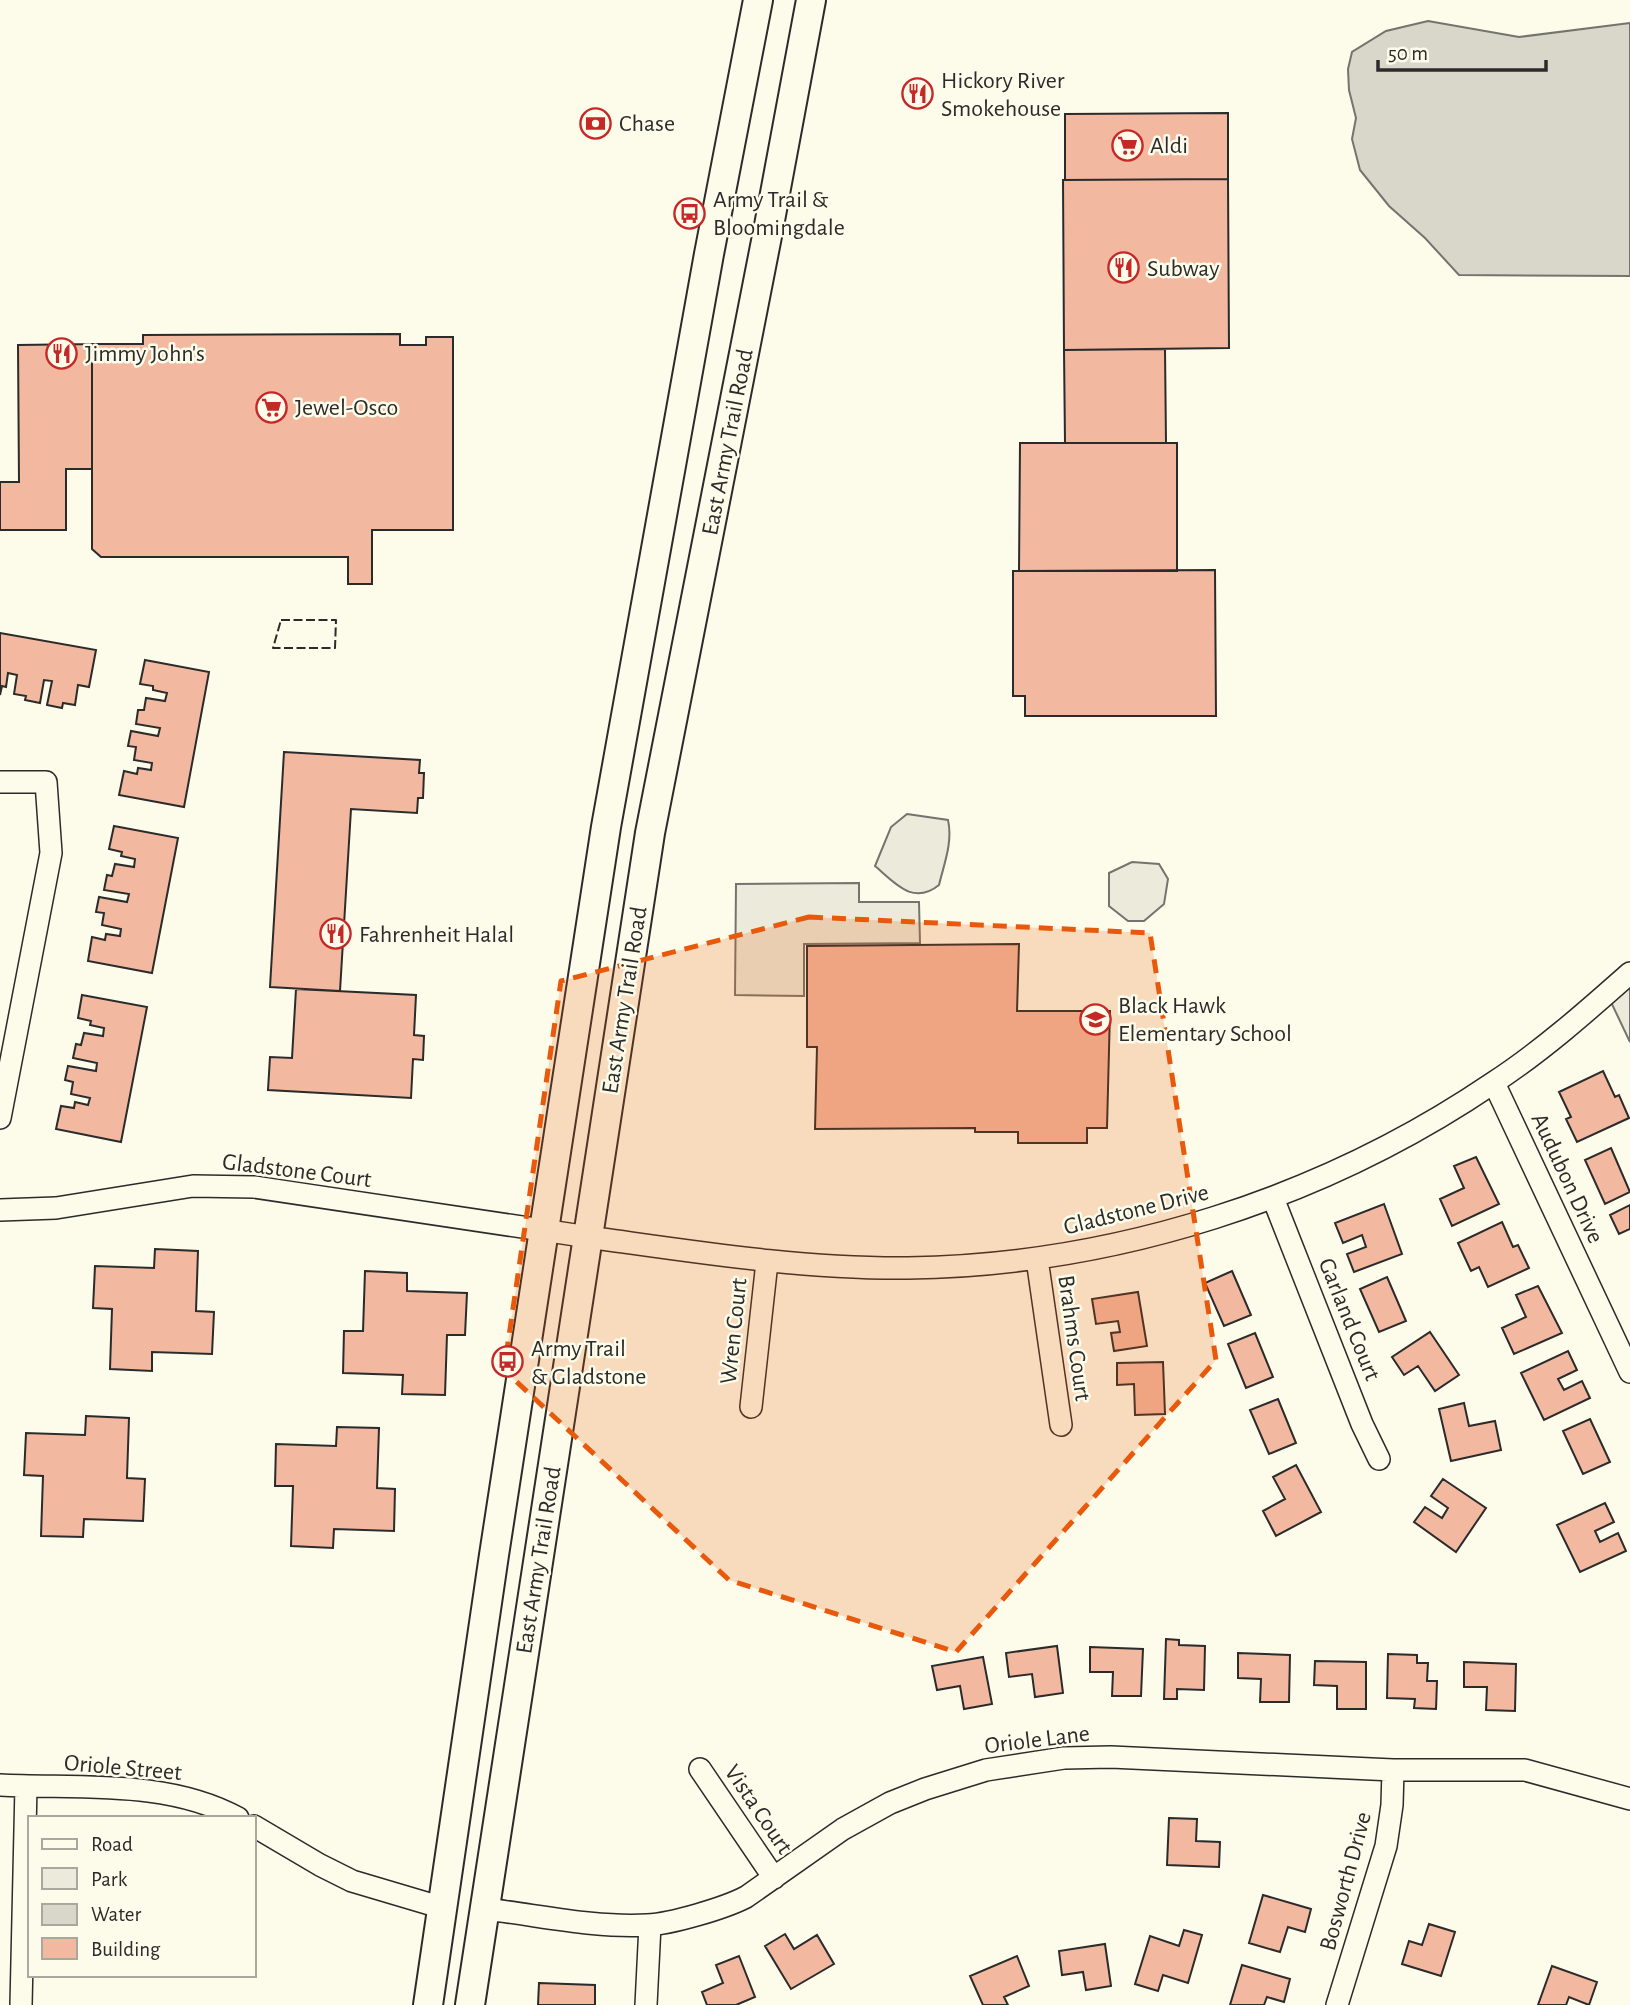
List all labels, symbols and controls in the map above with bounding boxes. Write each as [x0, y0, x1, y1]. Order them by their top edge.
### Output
scale bar [1378, 28, 1546, 72]
text: 50 m [1388, 43, 1428, 64]
place label: Hickory River Smokehouse [941, 69, 1065, 121]
restaurant icon: Hickory River Smokehouse [901, 77, 935, 111]
bank icon: Chase [579, 106, 613, 140]
place label: Chase [619, 112, 675, 136]
supermarket icon: Aldi [1110, 128, 1144, 162]
place label: Aldi [1150, 134, 1188, 158]
place label: Army Trail & Bloomingdale [713, 188, 845, 240]
bus stop icon: Army Trail & Bloomingdale [673, 196, 707, 230]
restaurant icon: Subway [1107, 251, 1141, 285]
place label: Subway [1147, 257, 1219, 281]
restaurant icon: Jimmy John's [45, 336, 79, 370]
place label: Jimmy John's [85, 342, 205, 366]
street label: East Army Trail Road [698, 347, 758, 537]
supermarket icon: Jewel-Osco [255, 390, 289, 424]
place label: Jewel-Osco [295, 396, 398, 420]
street label: East Army Trail Road [598, 905, 652, 1096]
restaurant icon: Fahrenheit Halal [319, 917, 353, 951]
place label: Fahrenheit Halal [359, 923, 514, 947]
place label: Black Hawk Elementary School [1118, 994, 1292, 1046]
school or university icon: Black Hawk Elementary School [1078, 1002, 1112, 1036]
street label: Audubon Drive [1527, 1110, 1608, 1247]
street label: Gladstone Court [221, 1150, 373, 1192]
street label: Gladstone Drive [1061, 1180, 1211, 1240]
street label: Garland Court [1314, 1255, 1385, 1384]
street label: Brahms Court [1053, 1274, 1095, 1403]
street label: Wren Court [716, 1276, 752, 1385]
place label: Army Trail & Gladstone [531, 1337, 646, 1389]
bus stop icon: Army Trail & Gladstone [491, 1345, 525, 1379]
street label: East Army Trail Road [512, 1465, 566, 1656]
street label: Oriole Lane [983, 1722, 1091, 1758]
street label: Oriole Street [63, 1751, 183, 1785]
street label: Vista Court [720, 1761, 797, 1859]
street label: Bosworth Drive [1316, 1809, 1376, 1953]
legend [28, 1816, 256, 1977]
text: Road [91, 1834, 133, 1855]
text: Park [91, 1869, 128, 1890]
text: Water [91, 1904, 141, 1925]
text: Building [91, 1939, 161, 1960]

